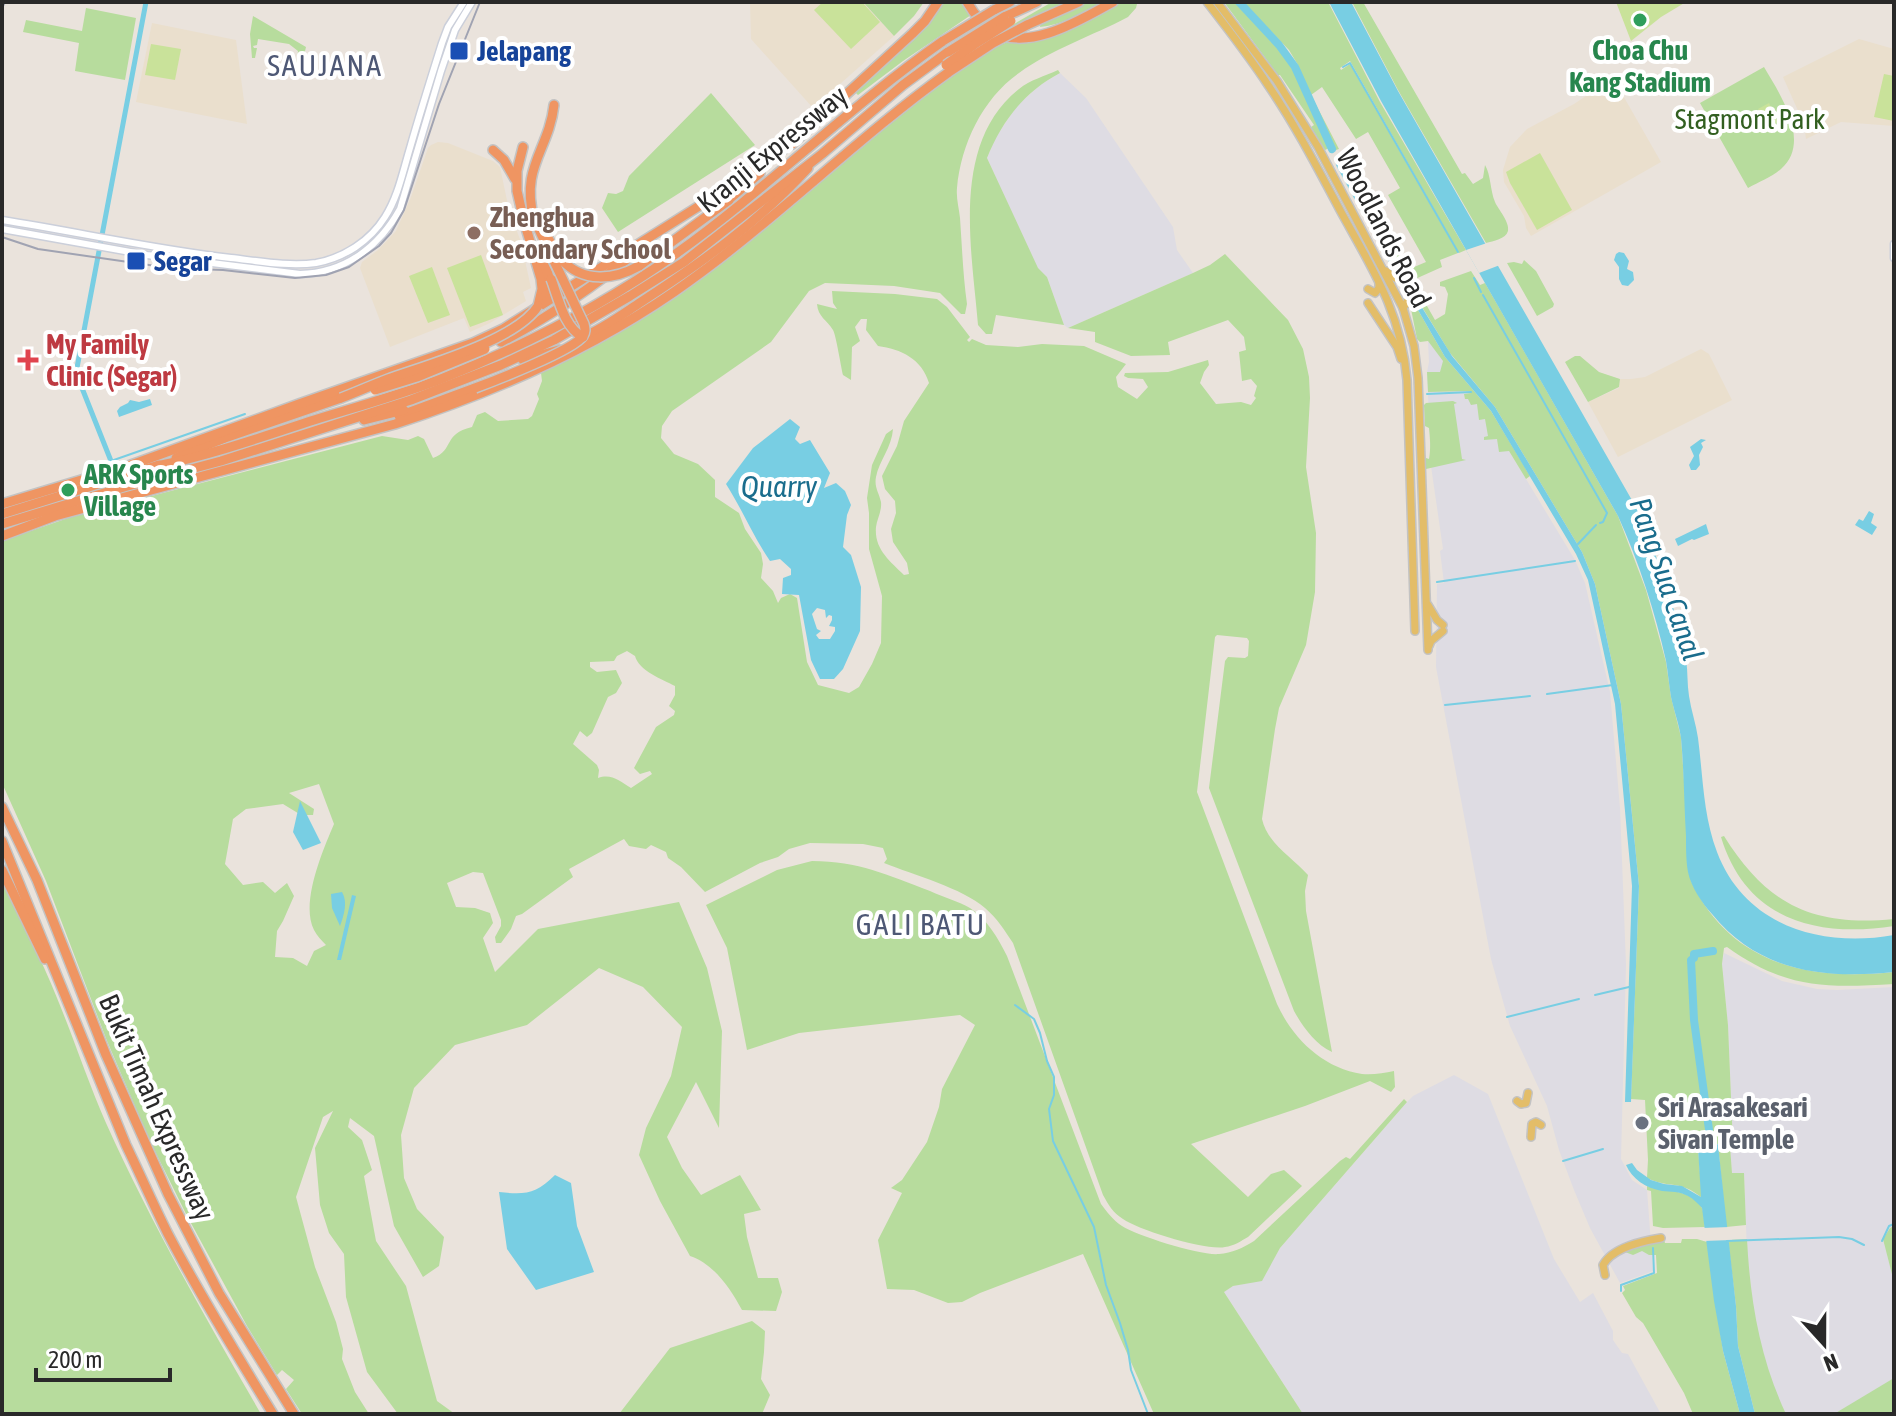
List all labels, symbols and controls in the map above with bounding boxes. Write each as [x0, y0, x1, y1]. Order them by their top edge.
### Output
marker: Choa Chu Kang Stadium [1631, 11, 1649, 29]
place label: Choa Chu Kang Stadium [1569, 34, 1711, 98]
place label: Jelapang [476, 35, 572, 67]
marker: Jelapang [448, 40, 470, 62]
district label: SAUJANA [267, 48, 383, 82]
street label: Kranji Expressway [691, 79, 853, 219]
park label: Stagmont Park [1675, 103, 1825, 135]
street label: Woodlands Road [1330, 143, 1438, 313]
place label: Zhenghua Secondary School [490, 201, 671, 265]
marker: Zhenghua Secondary School [465, 224, 483, 242]
place label: Segar [154, 245, 212, 277]
marker: Segar [125, 250, 147, 272]
place label: My Family Clinic (Segar) [46, 328, 177, 392]
marker: My Family Clinic (Segar) [17, 349, 39, 371]
place label: ARK Sports Village [83, 458, 194, 522]
water label: Quarry [741, 469, 818, 503]
marker: ARK Sports Village [59, 481, 77, 499]
water label: Pang Sua Canal [1623, 493, 1711, 665]
district label: GALI BATU [856, 907, 986, 941]
street label: Bukit Timah Expressway [93, 989, 221, 1225]
place label: Sri Arasakesari Sivan Temple [1658, 1091, 1808, 1155]
marker: Sri Arasakesari Sivan Temple [1633, 1114, 1651, 1132]
north arrow [1784, 1304, 1864, 1384]
scale bar [36, 1332, 170, 1382]
text: 200 m [48, 1346, 102, 1373]
text: N [1820, 1348, 1842, 1377]

